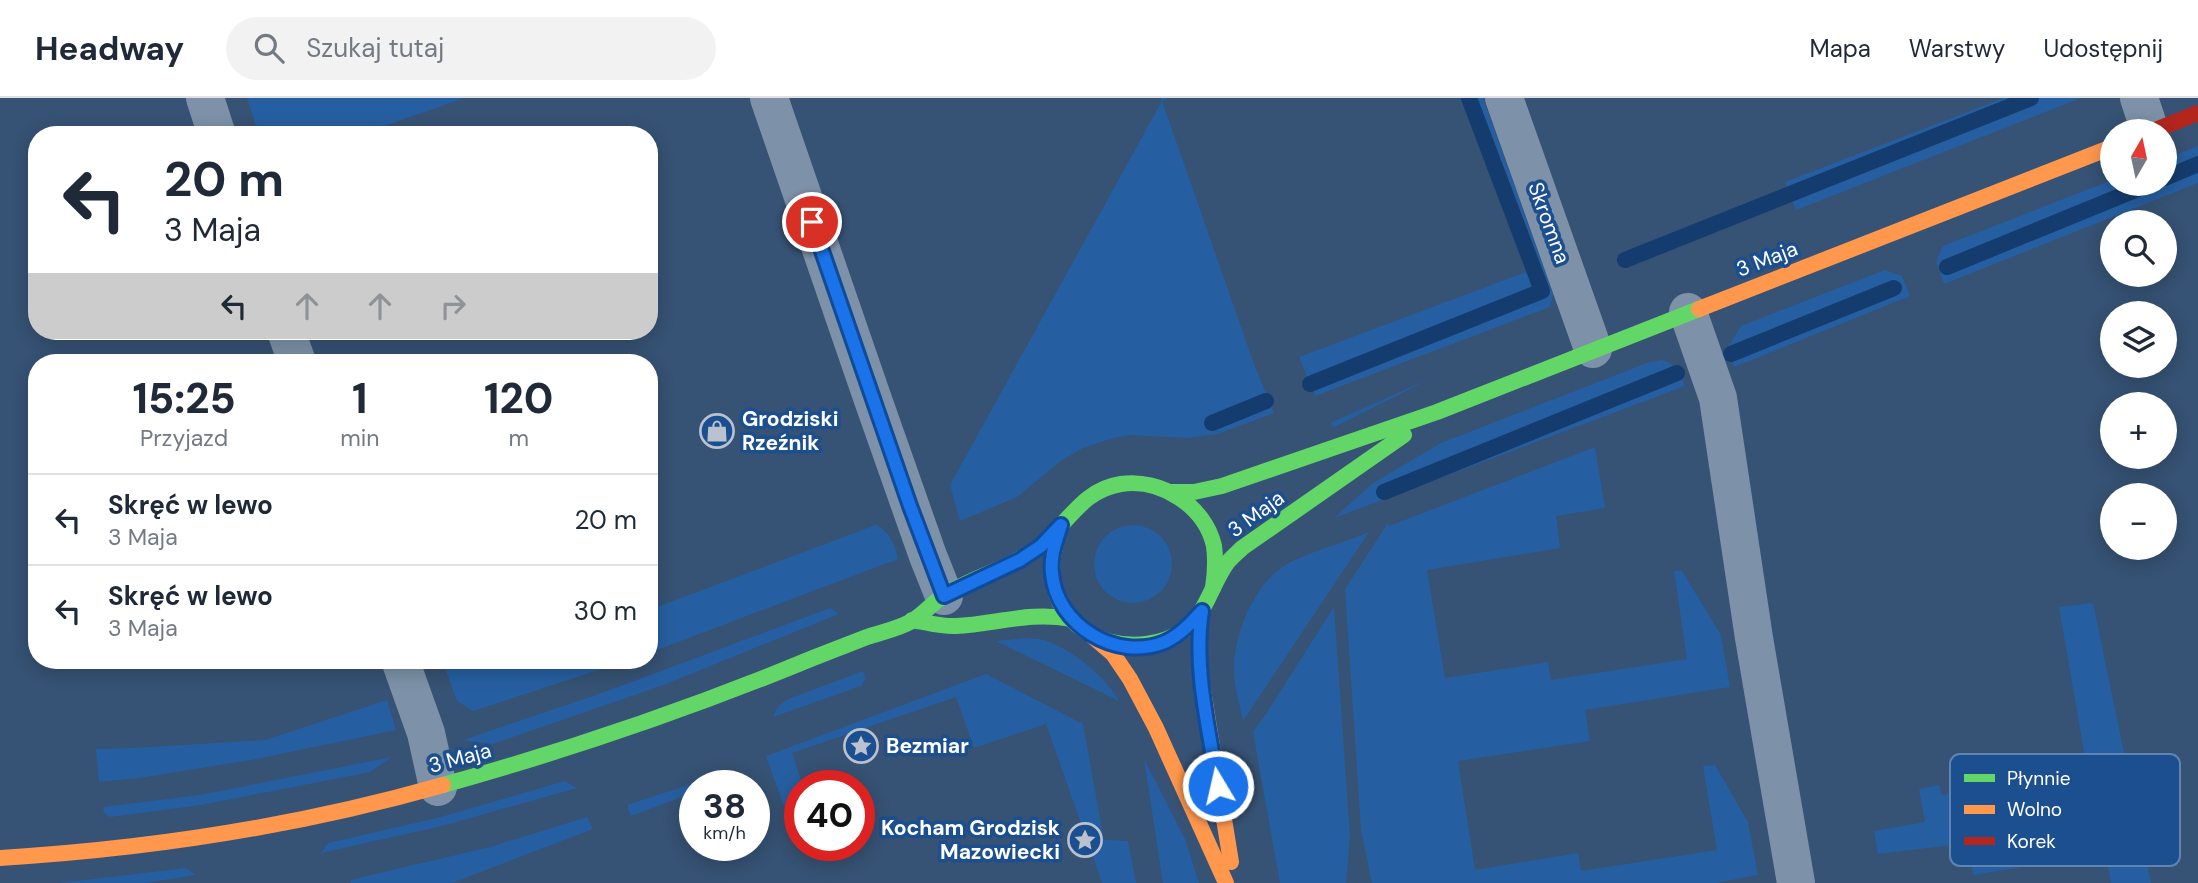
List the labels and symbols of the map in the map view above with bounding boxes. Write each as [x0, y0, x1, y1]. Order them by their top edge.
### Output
north arrow [2100, 119, 2177, 196]
street label: Skromna [1521, 178, 1577, 268]
pin [782, 192, 842, 252]
street label: 3 Maja [1732, 235, 1802, 283]
place label: Grodziski Rzeźnik [742, 405, 838, 457]
shop icon: Grodziski Rzeźnik [698, 412, 736, 450]
street label: 3 Maja [1222, 484, 1290, 544]
place icon: Bezmiar [842, 727, 880, 765]
place label: Bezmiar [886, 732, 969, 760]
street label: 3 Maja [426, 736, 494, 780]
position arrow [1181, 749, 1255, 823]
legend [1950, 754, 2180, 866]
text: Płynnie [2007, 766, 2071, 791]
speed limit sign: 40 [784, 770, 875, 861]
text: Wolno [2007, 797, 2062, 822]
place label: Kocham Grodzisk Mazowiecki [881, 814, 1060, 866]
place icon: Kocham Grodzisk Mazowiecki [1066, 821, 1104, 859]
text: Korek [2007, 829, 2056, 854]

